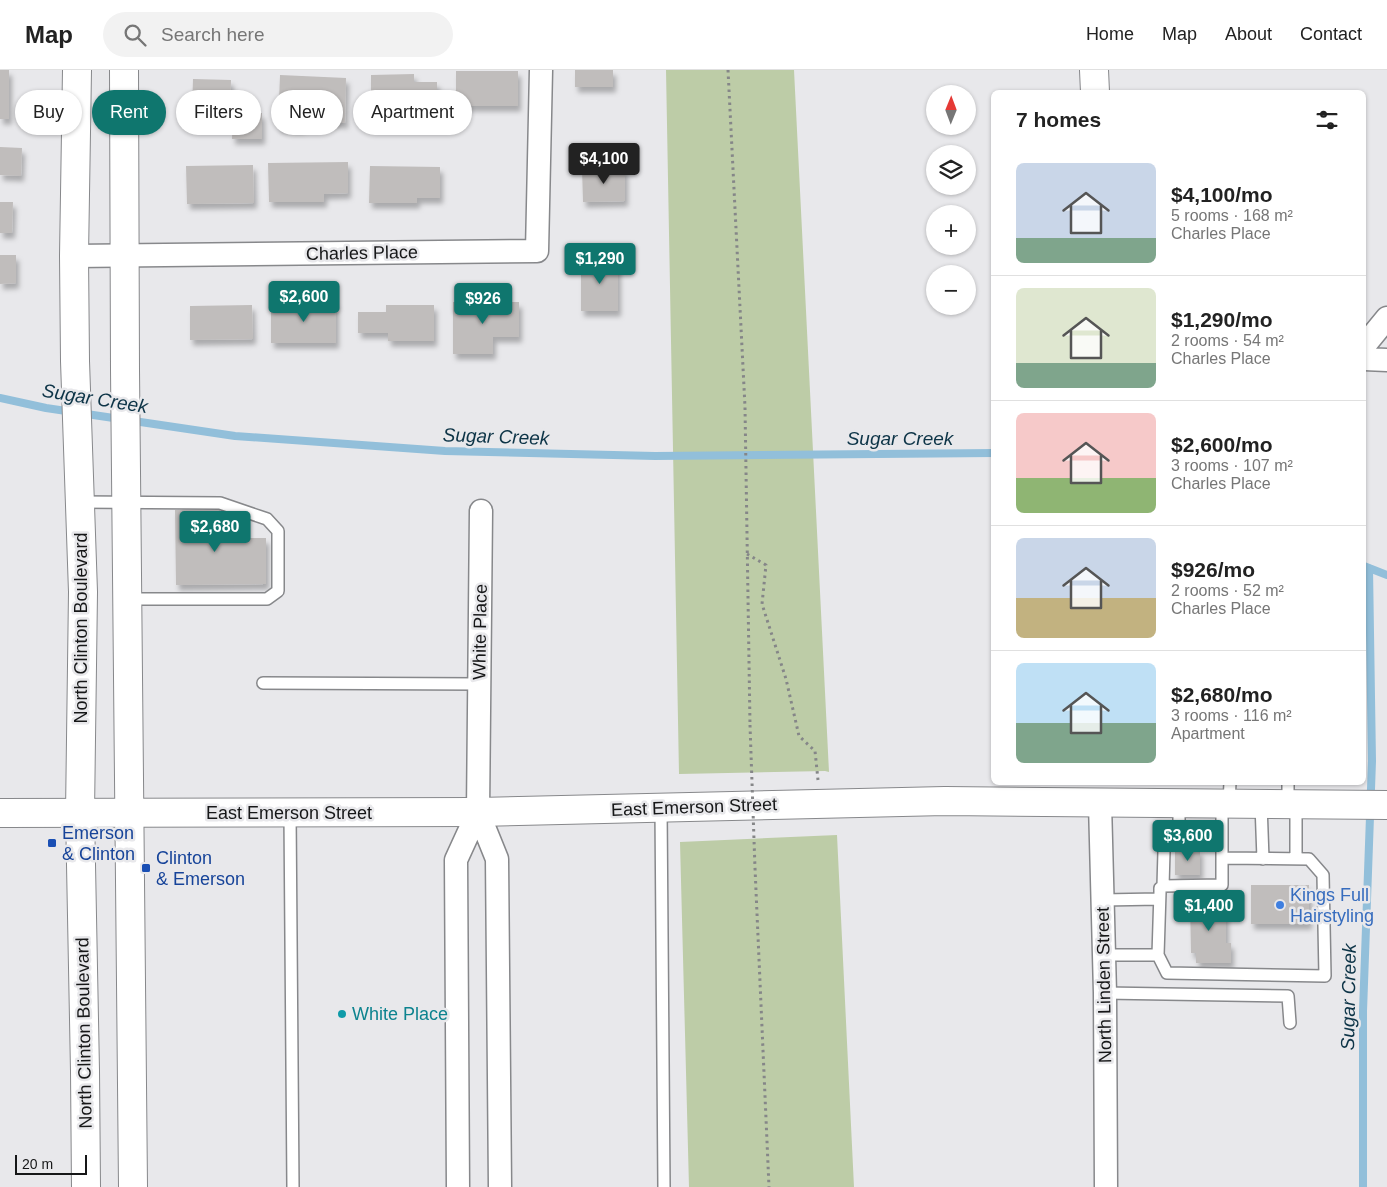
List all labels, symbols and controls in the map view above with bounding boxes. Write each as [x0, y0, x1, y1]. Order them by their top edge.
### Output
search box [103, 12, 453, 57]
text: Map [25, 21, 73, 48]
icon: search [121, 21, 149, 49]
text: Search here [161, 24, 265, 45]
text: Home [1086, 24, 1134, 44]
text: Map [1162, 24, 1197, 44]
text: About [1225, 24, 1272, 44]
text: Contact [1300, 24, 1362, 44]
north arrow [926, 85, 976, 135]
map controls [926, 85, 976, 315]
chip: Buy [15, 90, 82, 135]
chip: Rent [92, 90, 166, 135]
chip: Filters [176, 90, 261, 135]
chip: New [271, 90, 343, 135]
chip: Apartment [353, 90, 472, 135]
icon: filters [1313, 106, 1341, 134]
text: 7 homes [1016, 108, 1101, 131]
pin: $4,100 [563, 142, 645, 185]
button: layers [926, 145, 976, 195]
text: $4,100 [580, 150, 628, 167]
icon: home [1056, 183, 1116, 243]
text: $4,100/mo [1171, 183, 1273, 206]
button: + [926, 205, 976, 255]
text: 5 rooms · 168 m² [1171, 207, 1293, 224]
text: Charles Place [1171, 225, 1271, 242]
street label: Charles Place [306, 242, 418, 264]
pin: $1,290 [559, 242, 641, 285]
text: $1,290 [576, 250, 624, 267]
button: − [926, 265, 976, 315]
pin: $2,600 [263, 280, 345, 323]
pin: $926 [453, 282, 513, 325]
text: $2,600 [280, 288, 328, 305]
text: $926 [465, 290, 501, 307]
icon: home [1056, 308, 1116, 368]
text: $1,290/mo [1171, 308, 1273, 331]
text: 2 rooms · 54 m² [1171, 332, 1284, 349]
text: Charles Place [1171, 350, 1271, 367]
water label: Sugar Creek [41, 380, 151, 417]
water label: Sugar Creek [442, 424, 551, 449]
water label: Sugar Creek [847, 428, 955, 449]
icon: home [1056, 433, 1116, 493]
text: $2,600/mo [1171, 433, 1273, 456]
text: 3 rooms · 107 m² [1171, 457, 1293, 474]
text: Charles Place [1171, 475, 1271, 492]
pin: $2,680 [174, 510, 256, 553]
text: $2,680 [191, 518, 239, 535]
street label: North Clinton Boulevard [71, 532, 91, 724]
icon: home [1056, 558, 1116, 618]
text: $926/mo [1171, 558, 1255, 581]
text: 2 rooms · 52 m² [1171, 582, 1284, 599]
street label: White Place [469, 584, 491, 680]
text: Charles Place [1171, 600, 1271, 617]
icon: home [1056, 683, 1116, 743]
text: $2,680/mo [1171, 683, 1273, 706]
text: 3 rooms · 116 m² [1171, 707, 1292, 724]
text: Apartment [1171, 725, 1245, 742]
street label: East Emerson Street [611, 794, 777, 820]
street label: East Emerson Street [206, 803, 372, 823]
pin: $3,600 [1147, 820, 1229, 862]
place label: Emerson & Clinton [62, 823, 135, 864]
text: $3,600 [1164, 827, 1212, 844]
marker: Emerson & Clinton [46, 837, 58, 849]
place label: Clinton & Emerson [156, 848, 245, 889]
marker: Clinton & Emerson [140, 862, 152, 874]
place label: Kings Full Hairstyling [1290, 885, 1374, 926]
pin: $1,400 [1168, 890, 1250, 932]
text: $1,400 [1185, 897, 1233, 914]
marker: Kings Full Hairstyling [1274, 899, 1286, 911]
street label: North Linden Street [1093, 907, 1115, 1063]
street label: North Clinton Boulevard [72, 937, 96, 1129]
water label: Sugar Creek [1337, 942, 1360, 1051]
place label: White Place [352, 1004, 448, 1024]
marker: White Place [336, 1008, 348, 1020]
scale bar [15, 1152, 88, 1175]
text: 20 m [22, 1156, 53, 1172]

